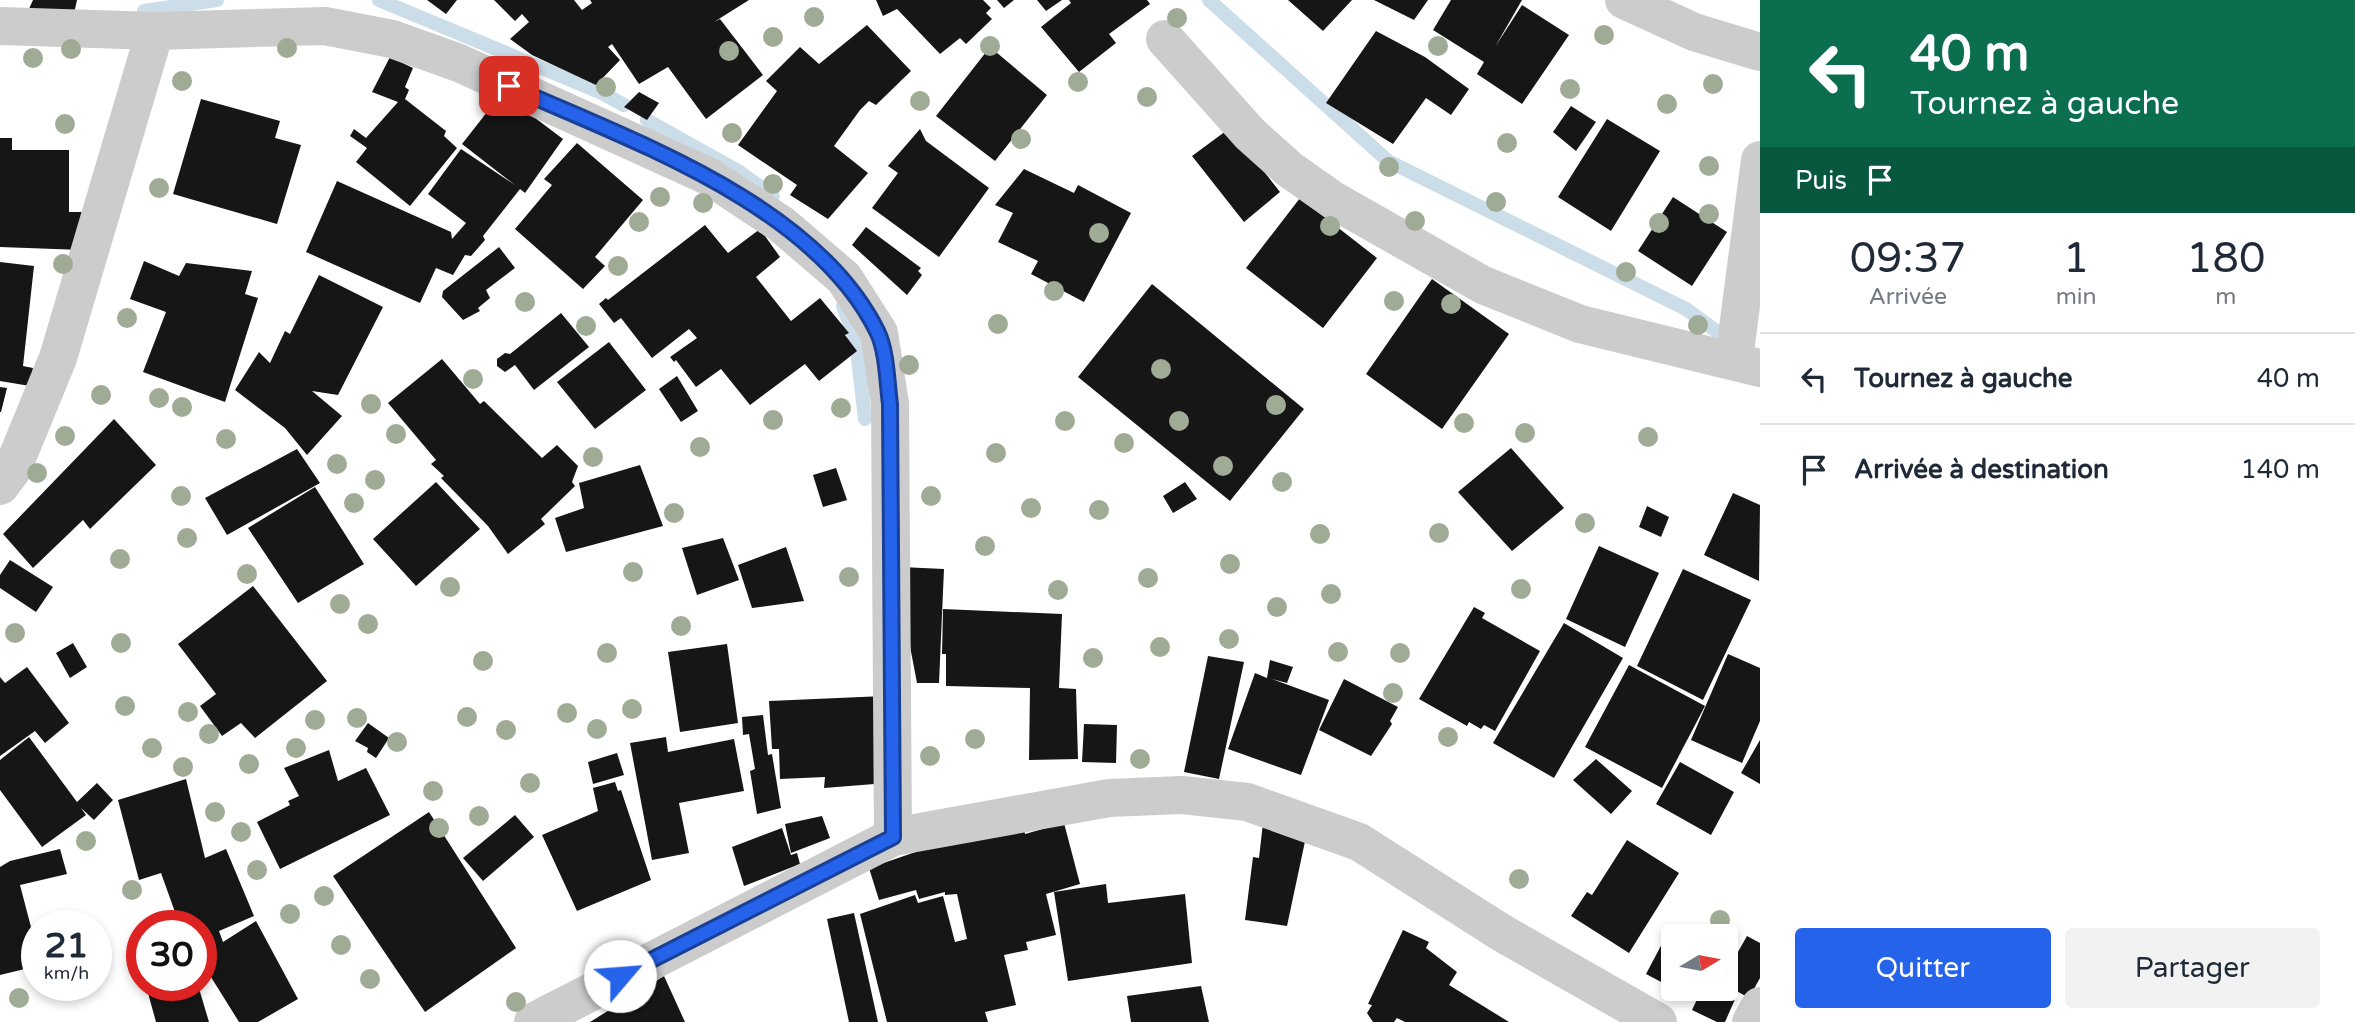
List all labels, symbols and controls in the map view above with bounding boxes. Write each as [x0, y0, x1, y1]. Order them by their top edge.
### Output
text: 40 m [1910, 25, 2029, 84]
icon: left [1795, 28, 1886, 119]
pin [479, 56, 539, 116]
icon: arrive [490, 67, 528, 105]
text: Tournez à gauche [1910, 85, 2179, 123]
icon: arrive [1861, 161, 1899, 199]
text: Puis [1795, 165, 1847, 196]
text: 09:37 [1850, 233, 1966, 284]
text: 1 [2063, 233, 2089, 284]
text: 180 [2186, 233, 2265, 284]
text: Arrivée [1869, 283, 1947, 311]
text: min [2056, 283, 2097, 311]
text: m [2215, 283, 2236, 311]
icon: left [1795, 360, 1833, 398]
text: Tournez à gauche [1854, 363, 2073, 394]
text: 40 m [2257, 363, 2320, 394]
icon: arrive [1795, 451, 1833, 489]
text: Arrivée à destination [1854, 454, 2109, 485]
text: 140 m [2240, 454, 2320, 485]
speed limit sign: 30 [126, 910, 217, 1001]
north arrow [1661, 924, 1738, 1001]
map controls [1661, 924, 1738, 1001]
text: 21 [45, 925, 88, 967]
button: Quitter [1795, 928, 2051, 1008]
button: Partager [2065, 928, 2320, 1008]
position arrow [583, 939, 657, 1013]
text: km/h [44, 962, 89, 984]

